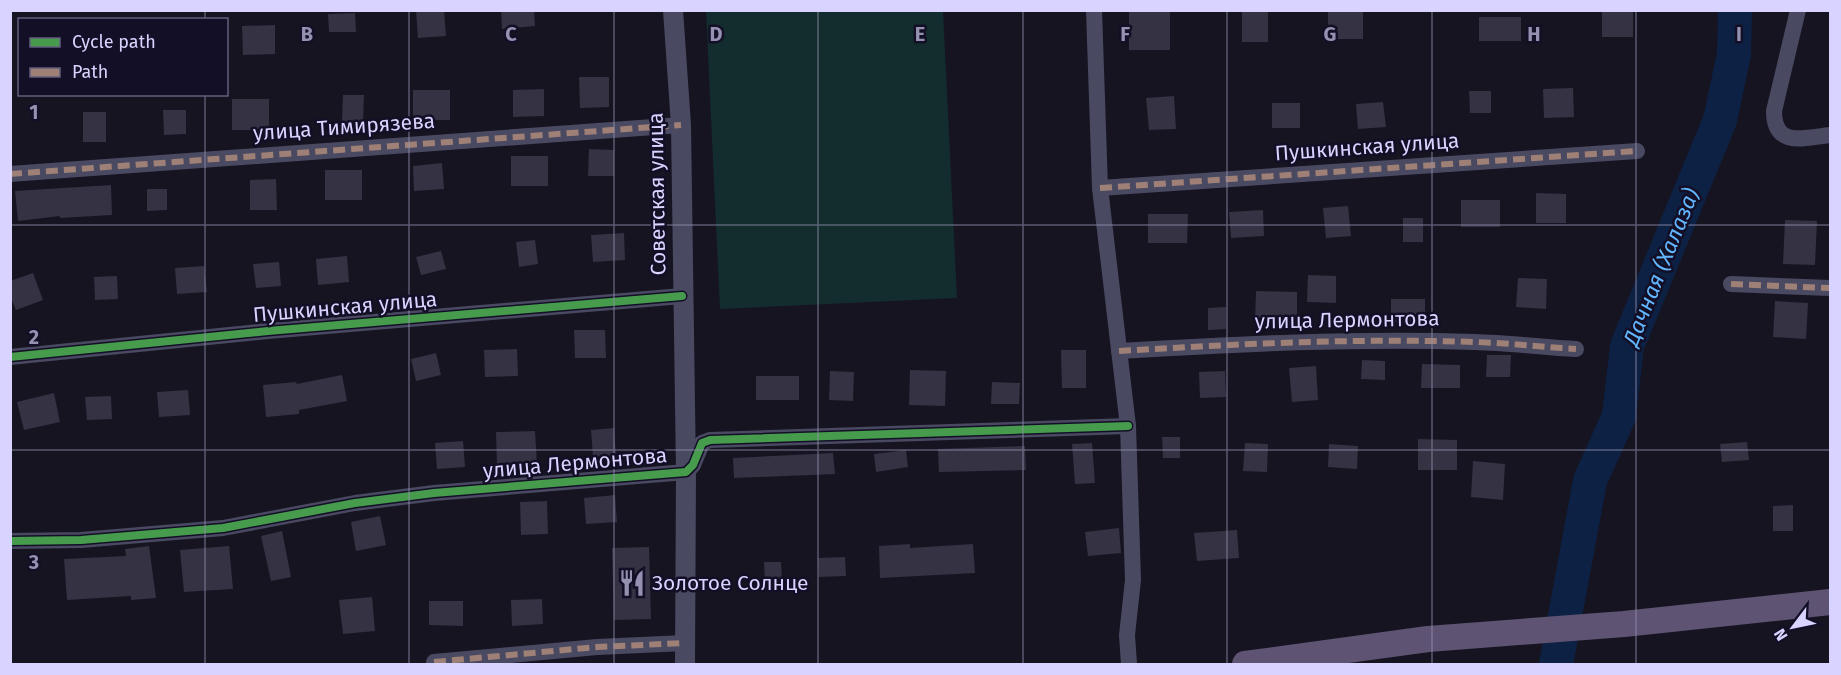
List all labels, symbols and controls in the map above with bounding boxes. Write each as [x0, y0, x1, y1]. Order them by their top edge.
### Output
legend [18, 18, 228, 96]
text: B [301, 22, 313, 46]
text: C [505, 22, 517, 46]
text: D [709, 22, 723, 46]
text: E [915, 22, 925, 46]
text: F [1120, 22, 1130, 46]
text: G [1324, 22, 1336, 46]
text: H [1527, 22, 1541, 46]
text: I [1736, 22, 1742, 46]
text: Cycle path [72, 31, 156, 53]
text: Path [72, 61, 108, 83]
text: 1 [29, 100, 39, 124]
street label: улица Тимирязева [252, 108, 436, 146]
street label: Советская улица [643, 112, 671, 276]
street label: Пушкинская улица [1274, 128, 1460, 166]
water label: Дачная (Халаза) [1616, 184, 1705, 351]
street label: Пушкинская улица [252, 286, 438, 328]
street label: улица Лермонтова [1254, 305, 1440, 335]
text: 2 [29, 325, 39, 349]
street label: улица Лермонтова [482, 442, 668, 484]
text: 3 [28, 550, 39, 574]
restaurant icon: Золотое Солнце [617, 568, 647, 598]
place label: Золотое Солнце [652, 570, 809, 596]
north arrow [1763, 597, 1823, 657]
text: N [1770, 625, 1792, 644]

